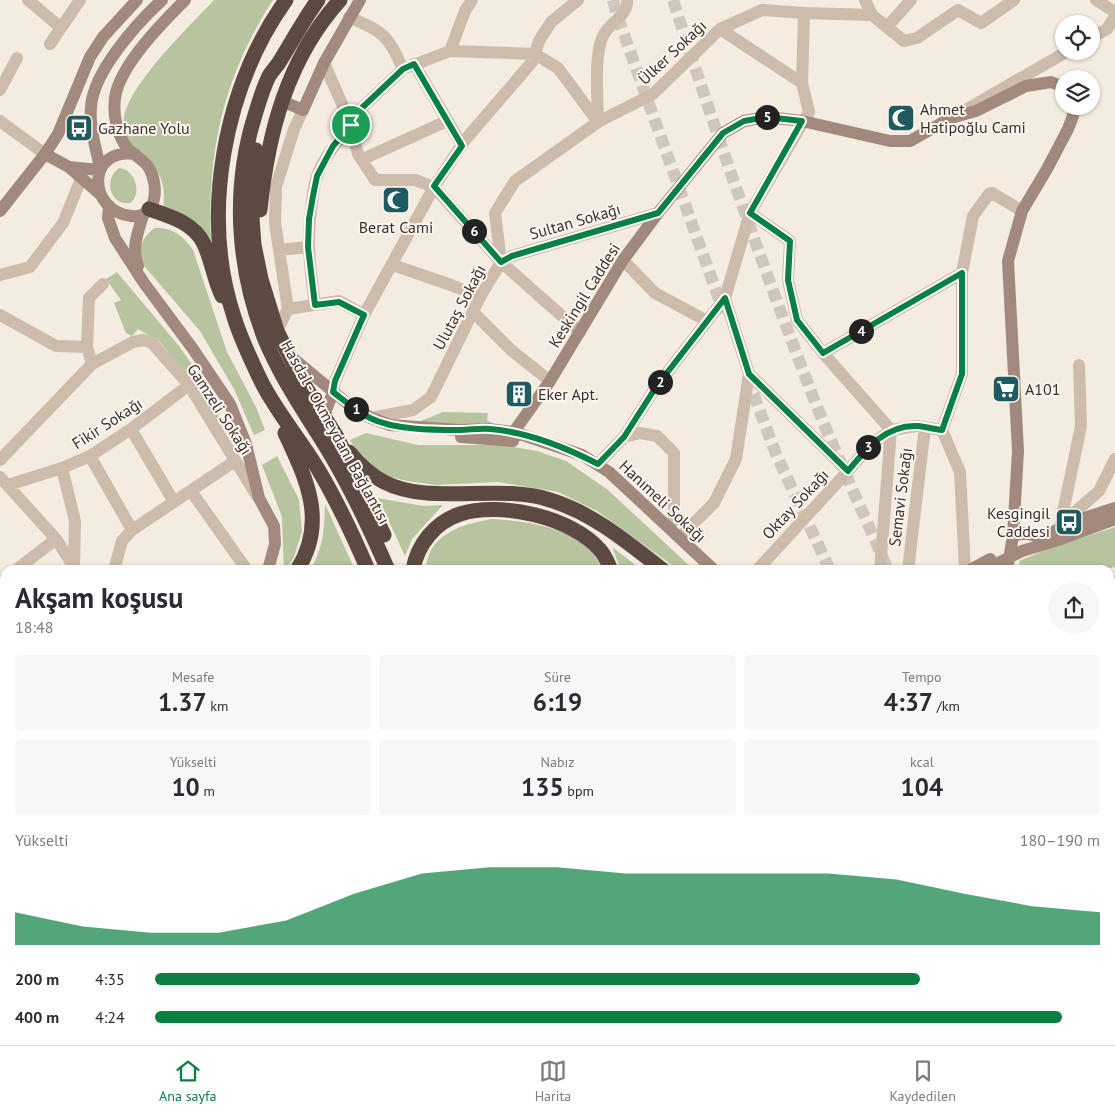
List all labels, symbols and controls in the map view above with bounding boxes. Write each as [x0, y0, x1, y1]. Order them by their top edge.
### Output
street label: Ülker Sokağı [634, 15, 710, 89]
map controls [1055, 15, 1100, 115]
button: locate [1055, 15, 1100, 60]
button: layers [1055, 70, 1100, 115]
place label: Ahmet Hatipoğlu Cami [920, 99, 1026, 137]
mosque icon: Ahmet Hatipoğlu Cami [886, 103, 916, 133]
pin [330, 104, 372, 146]
pin: 5 [754, 104, 780, 130]
text: 5 [764, 108, 771, 126]
icon: arrive [337, 111, 365, 139]
bus stop icon: Gazhane Yolu [64, 113, 94, 143]
place label: Gazhane Yolu [98, 118, 190, 138]
mosque icon: Berat Cami [381, 185, 411, 215]
street label: Sultan Sokağı [527, 198, 623, 244]
place label: Berat Cami [359, 217, 433, 237]
pin: 6 [462, 218, 486, 244]
text: 6 [471, 222, 478, 240]
street label: Keskingil Caddesi [544, 239, 624, 351]
street label: Ulutaş Sokağı [428, 261, 490, 353]
pin: 4 [848, 318, 874, 344]
text: 4 [858, 322, 865, 340]
street label: Hasdal - Okmeydanı Bağlantısı [277, 337, 395, 527]
street label: Gamzeli Sokağı [183, 360, 257, 458]
pin: 2 [648, 370, 672, 394]
text: 2 [657, 373, 664, 391]
supermarket icon: A101 [991, 374, 1021, 404]
building icon: Eker Apt. [504, 379, 534, 409]
place label: A101 [1025, 379, 1061, 399]
place label: Eker Apt. [538, 384, 599, 404]
street label: Fikir Sokağı [68, 393, 146, 453]
pin: 1 [344, 396, 368, 422]
text: 1 [353, 400, 360, 418]
pin: 3 [856, 434, 880, 460]
text: 3 [865, 438, 872, 456]
street label: Semavi Sokağı [884, 446, 916, 548]
street label: Hanımeli Sokağı [615, 456, 711, 546]
street label: Oktay Sokağı [757, 465, 833, 543]
place label: Kesgingil Caddesi [987, 503, 1050, 541]
bus stop icon: Kesgingil Caddesi [1054, 507, 1084, 537]
text: Akşam koşusu [15, 579, 183, 616]
button: share [1048, 582, 1100, 634]
text: 18:48 [15, 617, 53, 637]
text: Mesafe [172, 668, 214, 686]
text: Süre [544, 668, 571, 686]
text: Tempo [902, 668, 942, 686]
text: 1.37 [158, 686, 207, 718]
text: 6:19 [533, 686, 582, 718]
text: 4:37 [884, 686, 933, 718]
text: km [207, 697, 228, 715]
text: /km [933, 697, 960, 715]
text: Yükselti [170, 753, 217, 771]
text: Nabız [541, 753, 574, 771]
text: kcal [910, 753, 934, 771]
text: 10 [171, 771, 200, 803]
text: 135 [521, 771, 564, 803]
text: 104 [901, 771, 943, 803]
text: m [200, 782, 215, 800]
text: bpm [564, 782, 594, 800]
text: Yükselti [15, 830, 68, 850]
text: 180–190 m [1020, 830, 1100, 850]
text: 200 m [15, 969, 59, 989]
text: 4:35 [95, 969, 125, 989]
text: 400 m [15, 1007, 59, 1027]
text: 4:24 [95, 1007, 125, 1027]
tab: Ana sayfa [159, 1057, 216, 1105]
tab: Harita [535, 1057, 571, 1105]
tab: Kaydedilen [889, 1057, 956, 1105]

